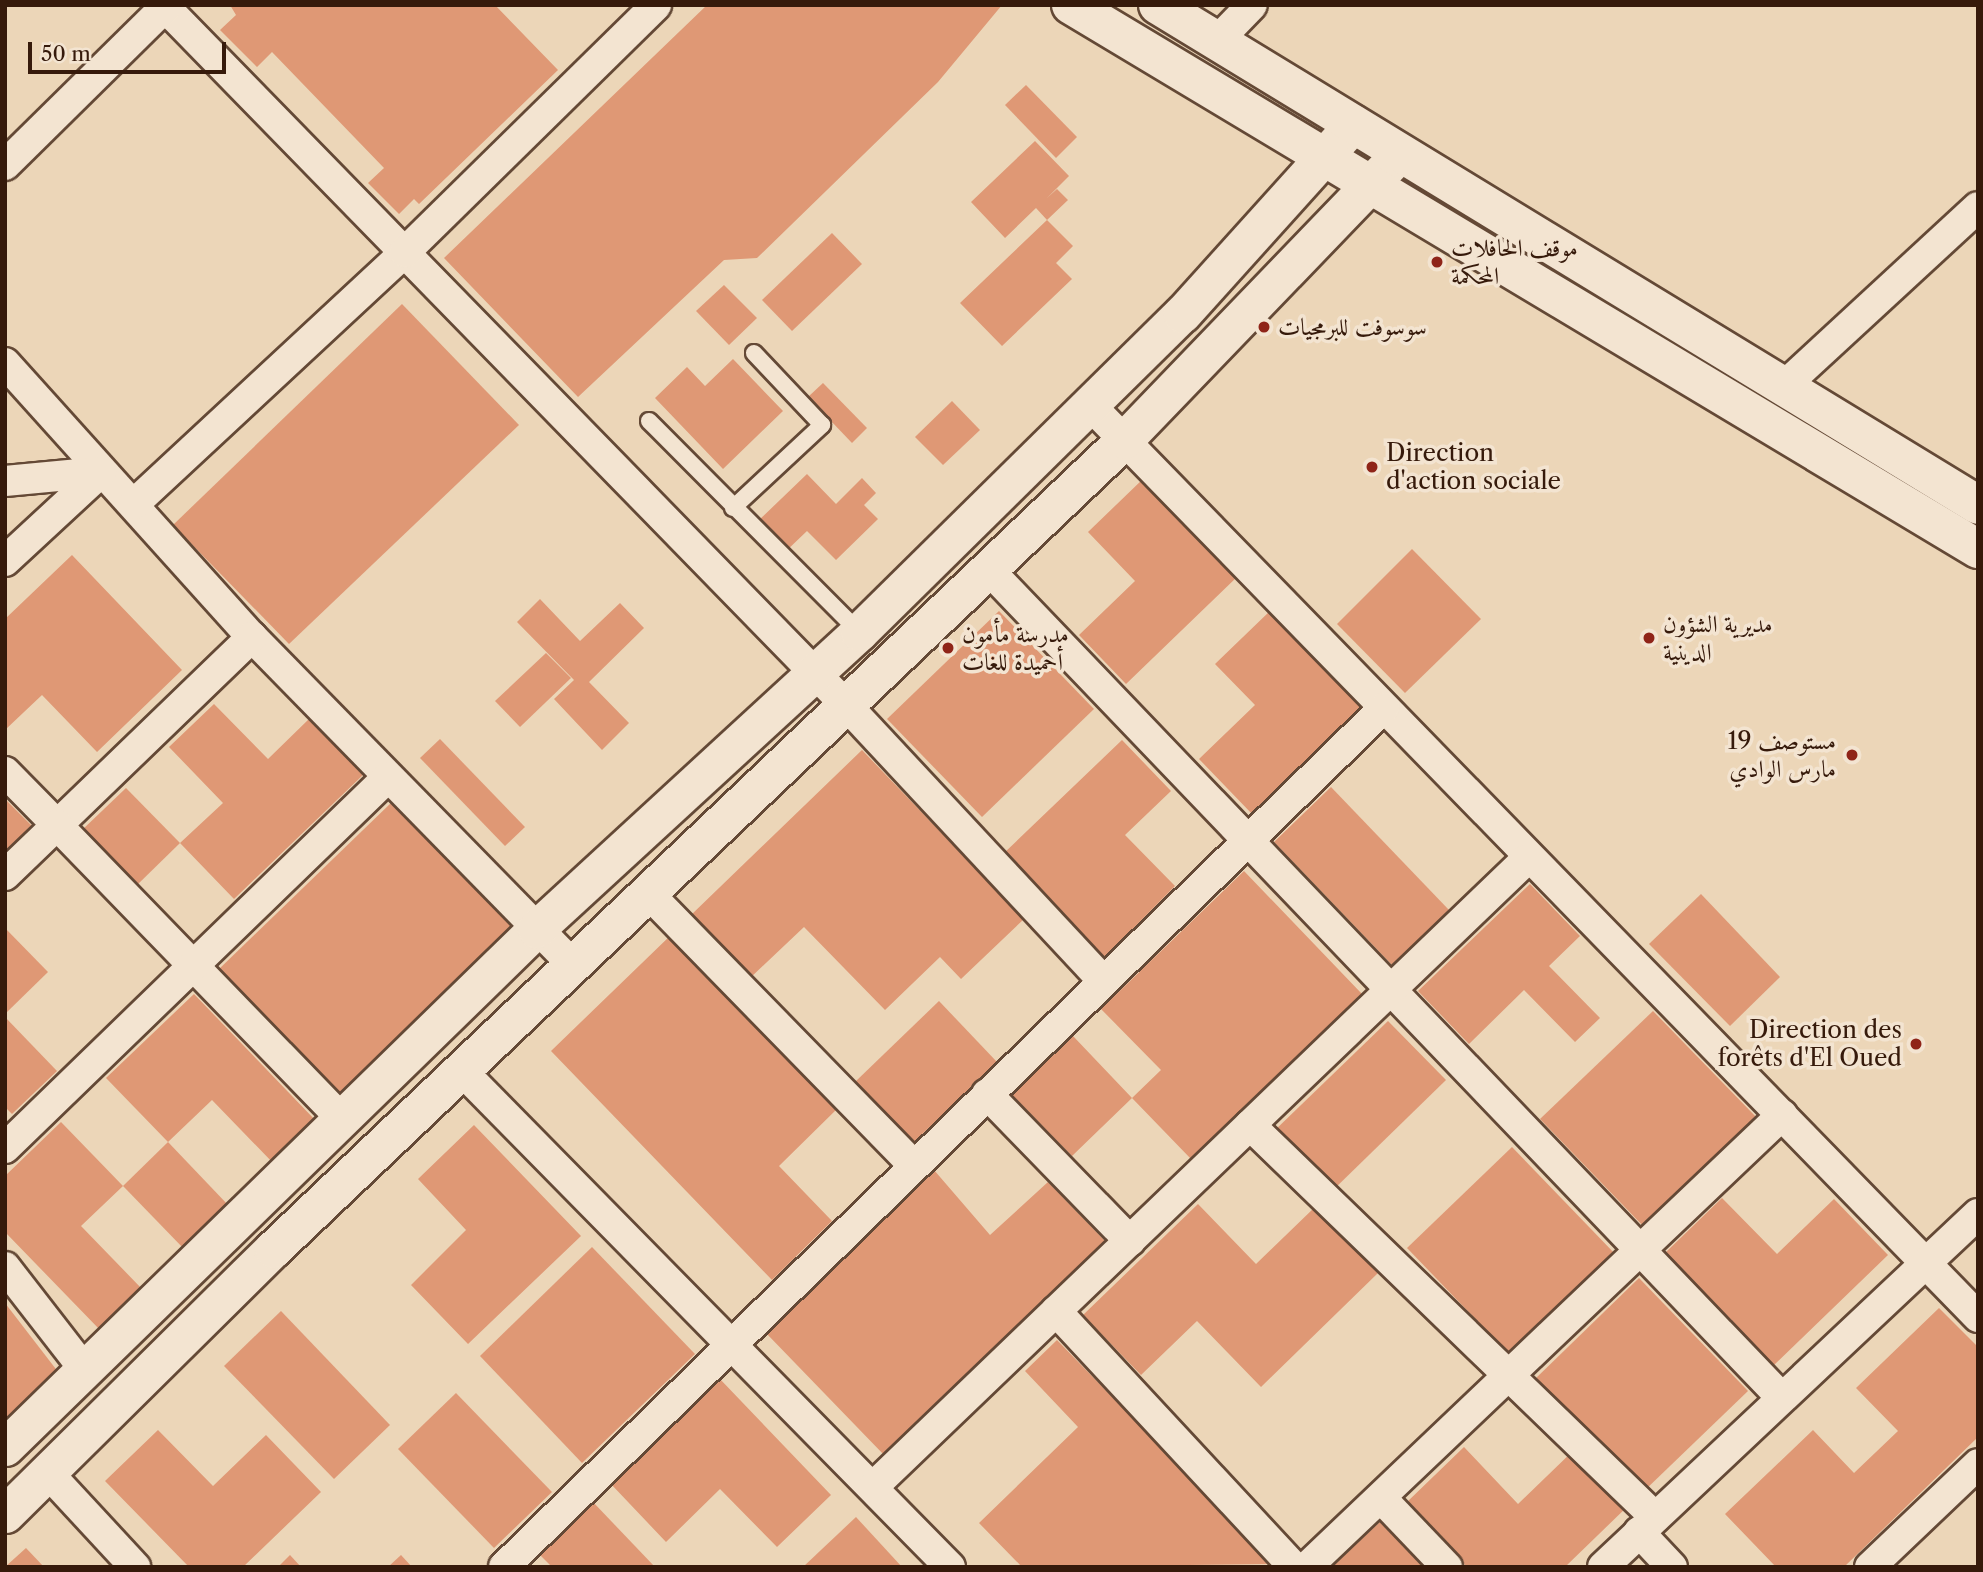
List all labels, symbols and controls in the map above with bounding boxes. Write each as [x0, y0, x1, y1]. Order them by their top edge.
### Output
scale bar [32, 28, 229, 72]
text: 50 m [41, 41, 91, 66]
place label: موقف الحافلات المحكمة [1451, 234, 1578, 290]
marker: موقف الحافلات المحكمة [1429, 254, 1445, 270]
place label: سوسوفت للبرمجيات [1278, 313, 1427, 341]
marker: سوسوفت للبرمجيات [1256, 319, 1272, 335]
place label: Direction d'action sociale [1386, 439, 1561, 495]
marker: Direction d'action sociale [1364, 459, 1380, 475]
place label: مديرية الشؤون الدينية [1663, 610, 1773, 666]
place label: مدرسة مأمون أحميدة للغات [962, 620, 1069, 676]
marker: مديرية الشؤون الدينية [1641, 630, 1657, 646]
marker: مدرسة مأمون أحميدة للغات [940, 640, 956, 656]
place label: مستوصف 19 مارس الوادي [1727, 727, 1836, 783]
marker: مستوصف 19 مارس الوادي [1842, 745, 1862, 765]
place label: Direction des forêts d'El Oued [1718, 1016, 1902, 1072]
marker: Direction des forêts d'El Oued [1908, 1036, 1924, 1052]

